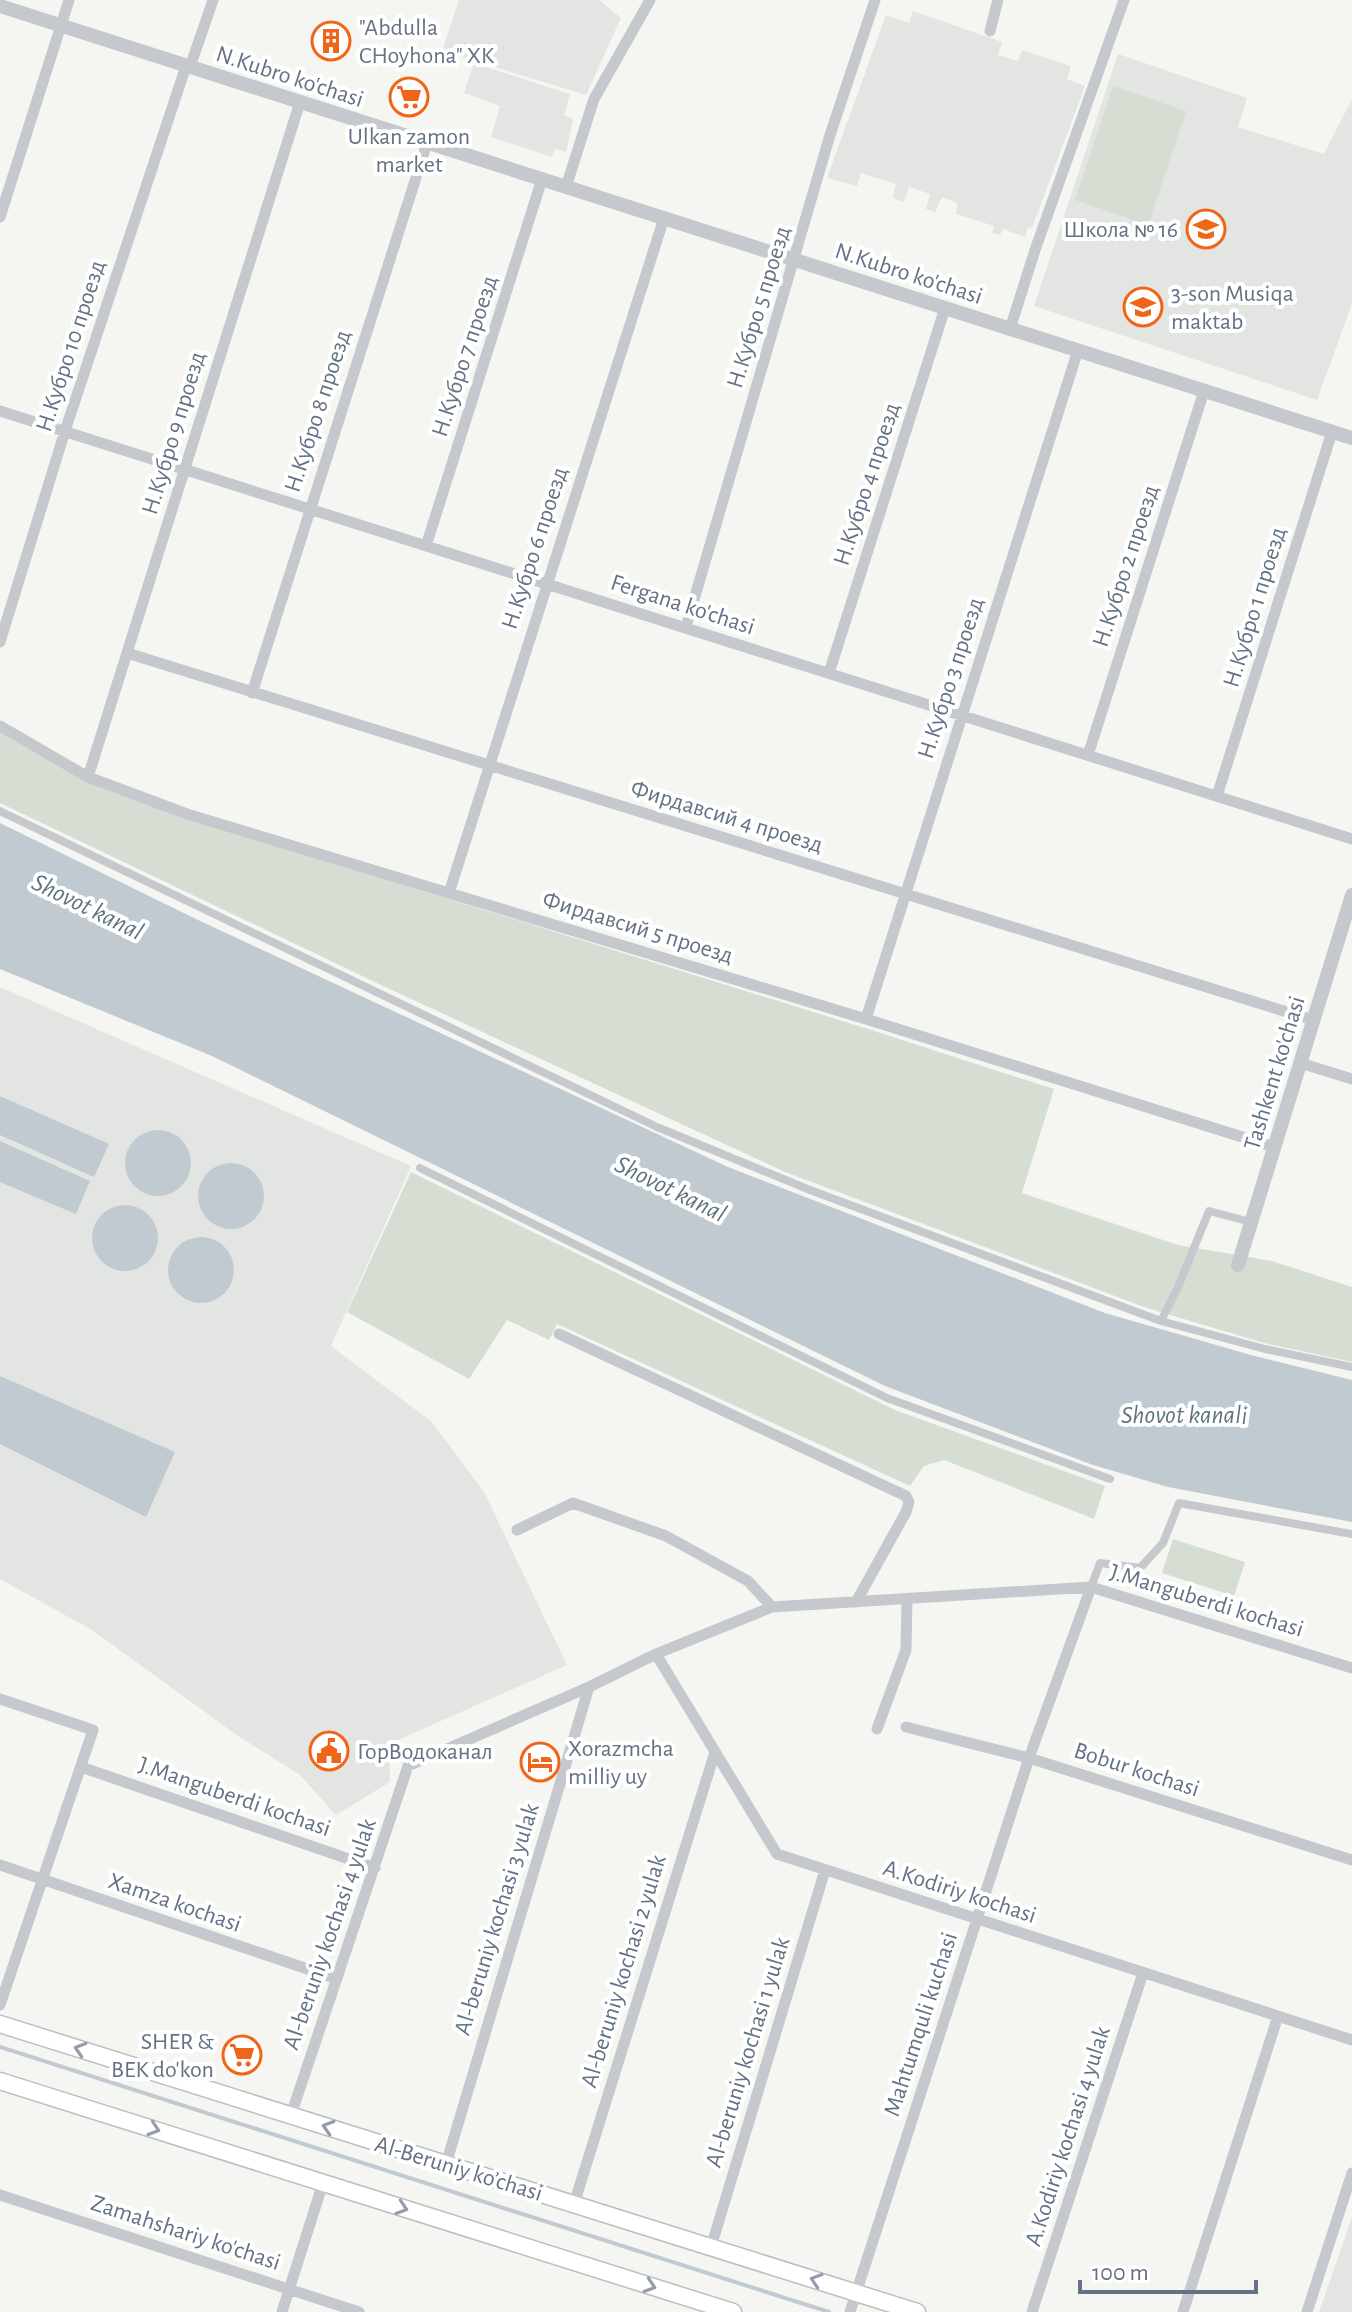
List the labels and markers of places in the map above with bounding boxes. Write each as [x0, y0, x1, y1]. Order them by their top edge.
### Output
place label: "Abdulla CHoyhona" XK [359, 16, 495, 68]
building icon: "Abdulla CHoyhona" XK [310, 20, 352, 62]
supermarket icon: Ulkan zamon market [388, 76, 430, 118]
place label: Ulkan zamon market [348, 125, 470, 177]
school or university icon: Школа № 16 [1185, 208, 1227, 250]
place label: Школа № 16 [1063, 218, 1178, 242]
place label: 3-son Musiqa maktab [1171, 282, 1294, 334]
school or university icon: 3-son Musiqa maktab [1122, 286, 1164, 328]
public building icon: ГорВодоканал [308, 1730, 350, 1772]
place label: Xorazmcha milliy uy [568, 1737, 674, 1789]
place label: ГорВодоканал [357, 1740, 493, 1764]
hotel icon: Xorazmcha milliy uy [519, 1741, 561, 1783]
place label: SHER & BEK do'kon [111, 2030, 214, 2082]
supermarket icon: SHER & BEK do'kon [221, 2034, 263, 2076]

